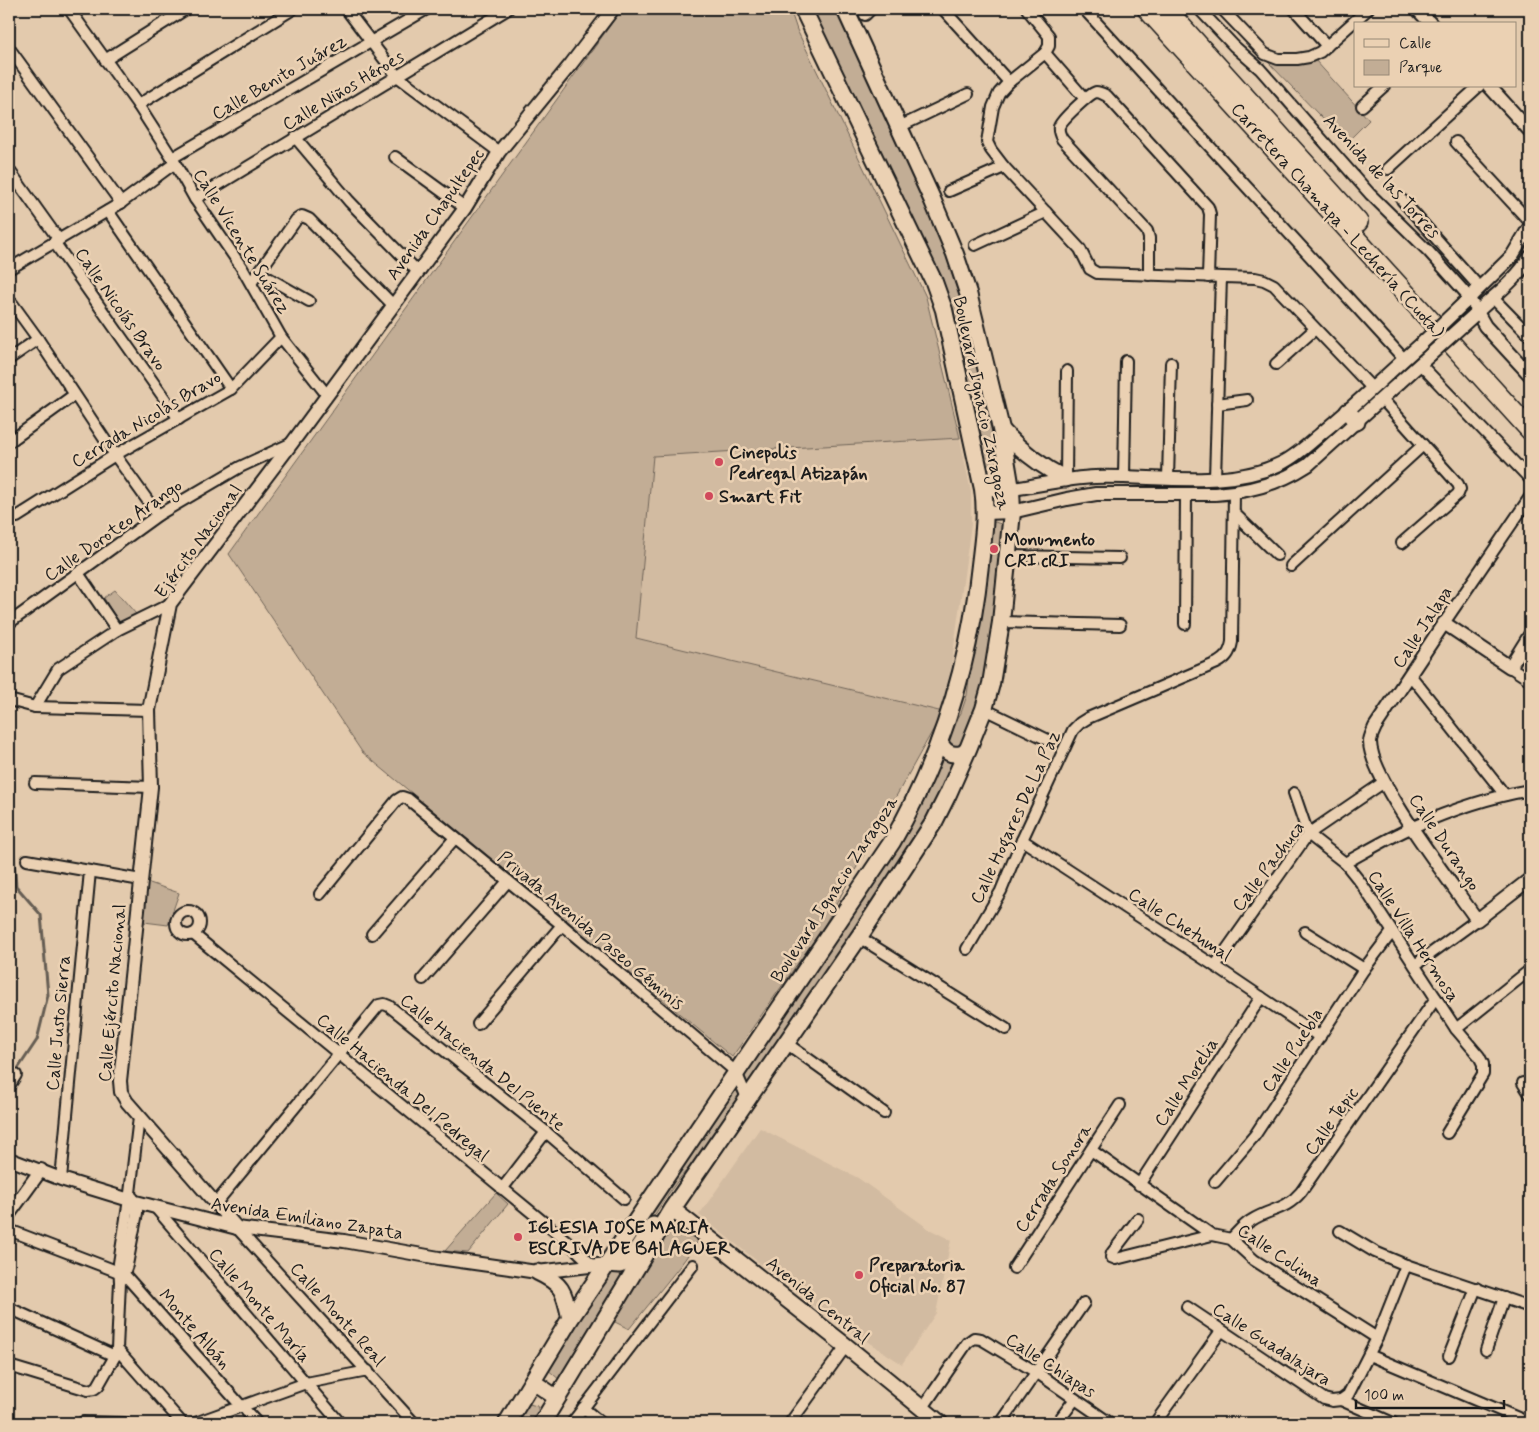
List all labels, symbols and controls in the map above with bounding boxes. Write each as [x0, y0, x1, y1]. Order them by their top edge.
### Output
legend [1354, 22, 1516, 88]
street label: Calle Benito Juárez [208, 29, 352, 126]
text: Calle [1399, 34, 1431, 54]
street label: Calle Niños Héroes [278, 45, 409, 137]
text: Parque [1399, 58, 1442, 78]
street label: Carretera Chamapa - Lechería (Cuota) [1225, 98, 1450, 344]
street label: Avenida de las Torres [1317, 109, 1445, 244]
street label: Avenida Chapultepec [381, 144, 490, 285]
street label: Calle Vicente Suárez [187, 164, 296, 319]
street label: Calle Nicolás Bravo [69, 243, 172, 376]
street label: Boulevard Ignacio Zaragoza [946, 294, 1015, 513]
street label: Cerrada Nicolás Bravo [67, 366, 226, 474]
place label: Cinepolis Pedregal Atizapán [729, 441, 868, 486]
marker: Cinepolis Pedregal Atizapán [713, 456, 725, 468]
street label: Calle Doroteo Arango [40, 474, 188, 588]
street label: Ejército Nacional [149, 480, 248, 603]
place label: Smart Fit [719, 485, 802, 509]
marker: Smart Fit [703, 490, 715, 502]
place label: Monumento CRI cRI [1004, 528, 1095, 573]
marker: Monumento CRI cRI [988, 543, 1000, 555]
street label: Calle Jalapa [1387, 582, 1458, 673]
street label: Calle Hogares De La Paz [965, 727, 1069, 909]
street label: Calle Durango [1403, 789, 1486, 896]
street label: Boulevard Ignacio Zaragoza [765, 792, 905, 988]
street label: Calle Pachuca [1227, 816, 1311, 917]
street label: Privada Avenida Paseo Géminis [492, 846, 689, 1016]
street label: Calle Villa Hermosa [1362, 866, 1465, 1007]
street label: Calle Chetumal [1123, 882, 1236, 967]
street label: Calle Ejército Nacional [93, 903, 133, 1083]
street label: Calle Justo Sierra [41, 954, 77, 1092]
street label: Calle Hacienda Del Puente [395, 989, 570, 1137]
street label: Calle Puebla [1257, 1004, 1329, 1097]
street label: Calle Hacienda Del Pedregal [311, 1008, 494, 1167]
street label: Calle Morelia [1149, 1034, 1224, 1132]
street label: Calle Tepic [1300, 1083, 1364, 1160]
street label: Cerrada Sonora [1010, 1119, 1098, 1238]
street label: Avenida Emiliano Zapata [209, 1192, 405, 1246]
place label: IGLESIA JOSE MARIA ESCRIVA DE BALAGUER [528, 1216, 731, 1261]
street label: Calle Colima [1232, 1219, 1327, 1293]
marker: IGLESIA JOSE MARIA ESCRIVA DE BALAGUER [512, 1231, 524, 1243]
street label: Calle Monte María [203, 1243, 316, 1368]
street label: Avenida Central [761, 1252, 874, 1350]
place label: Preparatoria Oficial No. 87 [869, 1254, 966, 1299]
street label: Calle Monte Real [284, 1257, 390, 1372]
marker: Preparatoria Oficial No. 87 [853, 1269, 865, 1281]
street label: Monte Albán [153, 1284, 236, 1375]
street label: Calle Guadalajara [1207, 1297, 1335, 1392]
street label: Calle Chiapas [1001, 1328, 1100, 1404]
scale bar [1356, 1377, 1504, 1409]
text: 100 m [1364, 1386, 1404, 1406]

